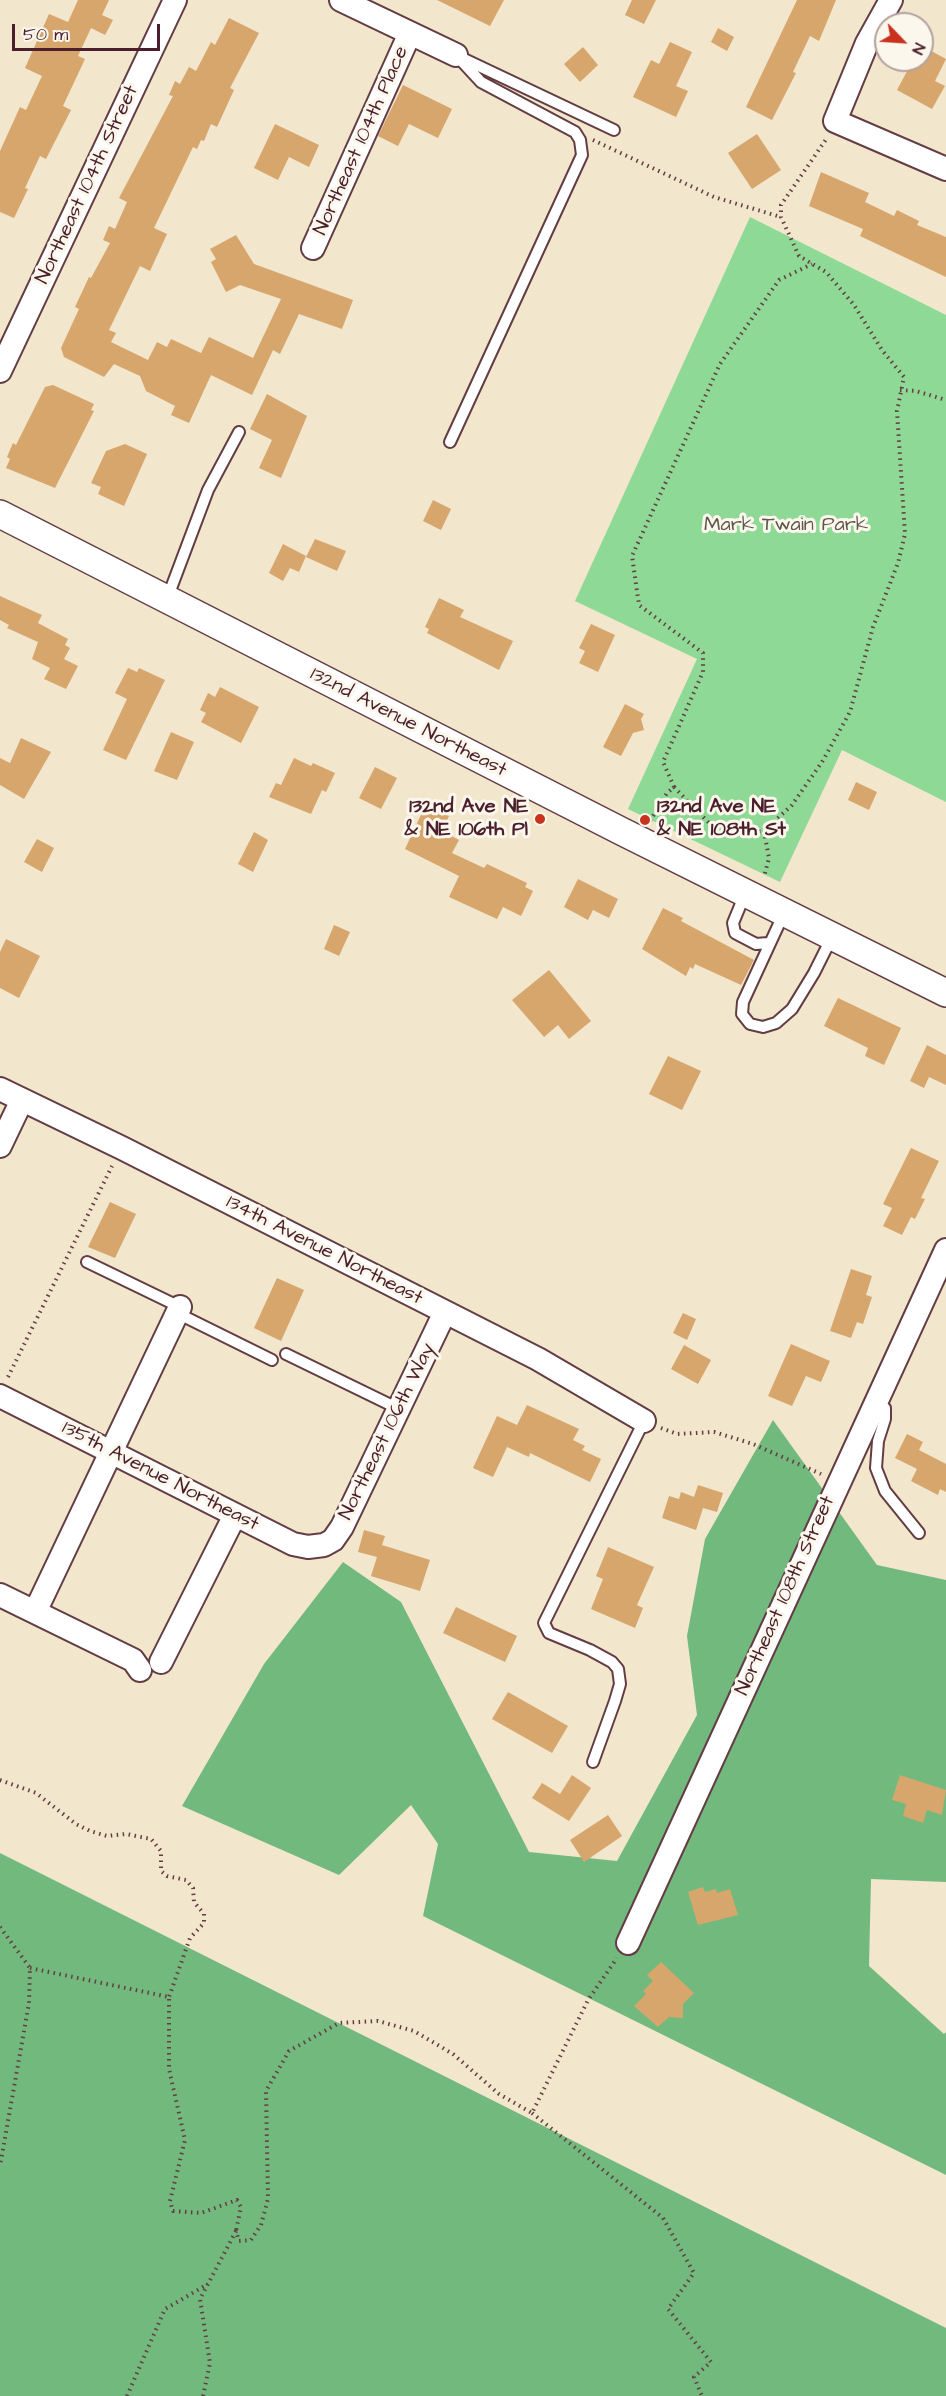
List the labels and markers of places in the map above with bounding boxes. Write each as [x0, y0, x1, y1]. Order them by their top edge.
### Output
place label: 132nd Ave NE & NE 106th Pl [405, 796, 528, 843]
place label: 132nd Ave NE & NE 108th St [657, 796, 786, 843]
marker: 132nd Ave NE & NE 106th Pl [533, 812, 547, 826]
marker: 132nd Ave NE & NE 108th St [638, 813, 652, 827]

